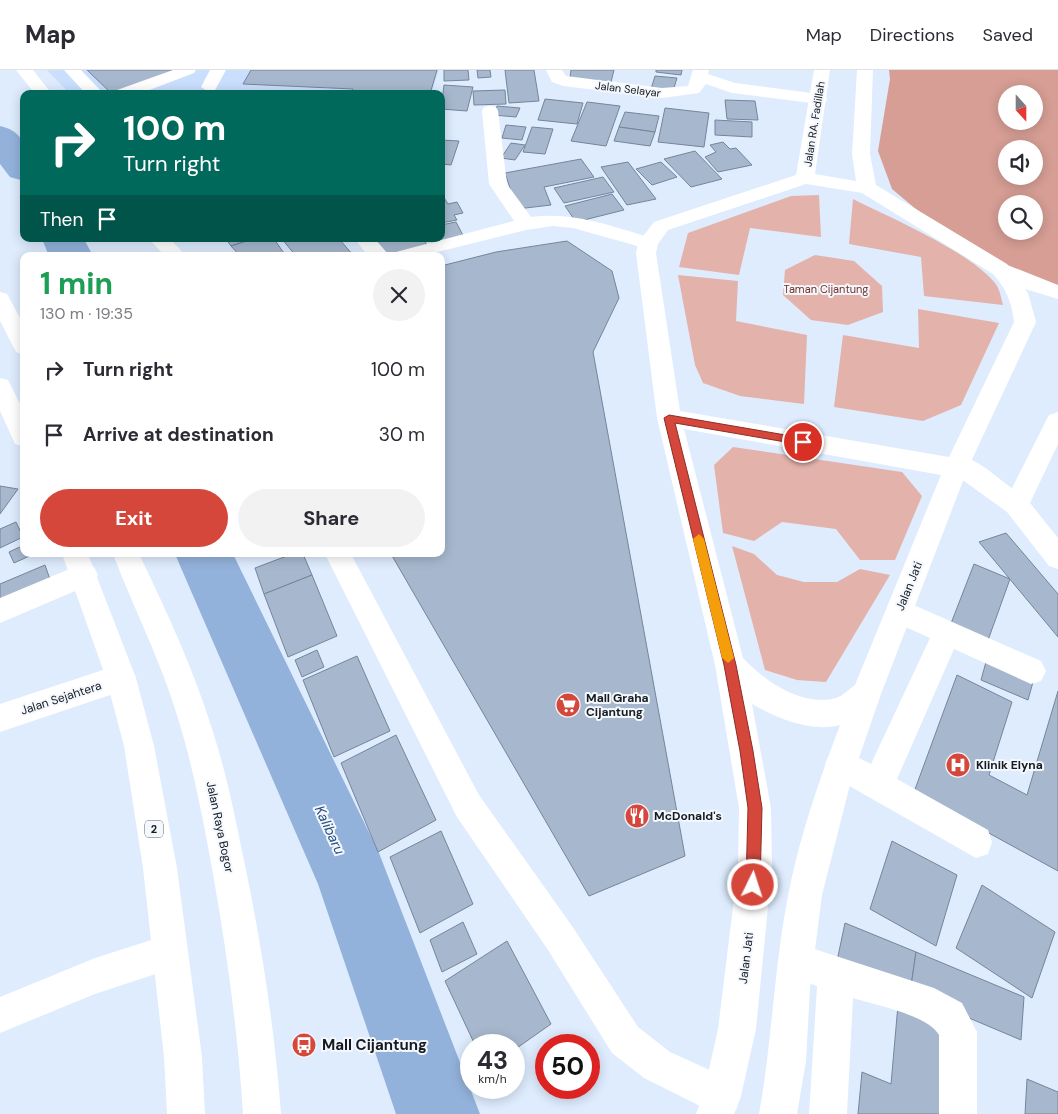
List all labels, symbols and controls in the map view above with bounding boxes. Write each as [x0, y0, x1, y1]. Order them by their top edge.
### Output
text: Map [25, 19, 76, 50]
text: Map [806, 23, 842, 47]
text: Directions [870, 23, 955, 47]
text: Saved [983, 23, 1033, 47]
street label: Jalan Selayar [594, 78, 662, 100]
street label: Jalan RA. Fadillah [800, 80, 828, 168]
north arrow [998, 85, 1042, 130]
map controls [998, 85, 1043, 240]
text: 100 m [123, 105, 226, 151]
icon: right [40, 110, 105, 175]
button: sound [998, 140, 1043, 185]
text: Turn right [123, 149, 220, 178]
button: search [998, 195, 1043, 240]
icon: arrive [93, 205, 121, 233]
text: Then [40, 207, 83, 232]
text: 1 min [40, 264, 113, 303]
button: close [373, 269, 425, 321]
park label: Taman Cijantung [784, 282, 868, 296]
text: 130 m · 19:35 [40, 303, 133, 324]
icon: right [40, 356, 68, 384]
text: Turn right [83, 357, 173, 382]
text: 100 m [371, 357, 425, 382]
icon: arrive [40, 421, 68, 449]
pin [782, 421, 824, 463]
text: Arrive at destination [83, 422, 274, 447]
text: 30 m [379, 422, 425, 447]
icon: arrive [789, 428, 817, 456]
button: Exit [40, 489, 228, 547]
button: Share [238, 489, 425, 547]
street label: Jalan Jati [892, 559, 926, 613]
street label: Jalan Sejahtera [18, 677, 104, 719]
place label: Mall Graha Cijantung [586, 690, 649, 720]
supermarket icon: Mall Graha Cijantung [555, 692, 581, 718]
hospital icon: Klinik Elyna [945, 752, 971, 778]
place label: Klinik Elyna [976, 757, 1043, 773]
street label: Jalan Raya Bogor [202, 780, 238, 875]
water label: Kalibaru [311, 803, 349, 857]
restaurant icon: McDonald's [624, 803, 650, 829]
place label: McDonald's [654, 808, 722, 824]
road number: 2 [145, 821, 163, 838]
position arrow [726, 858, 778, 910]
street label: Jalan Jati [735, 931, 757, 985]
bus stop icon: Mall Cijantung [291, 1032, 317, 1058]
speed limit sign: 50 [535, 1034, 600, 1099]
place label: Mall Cijantung [322, 1035, 427, 1055]
text: 43 [477, 1044, 508, 1077]
text: km/h [478, 1071, 507, 1087]

